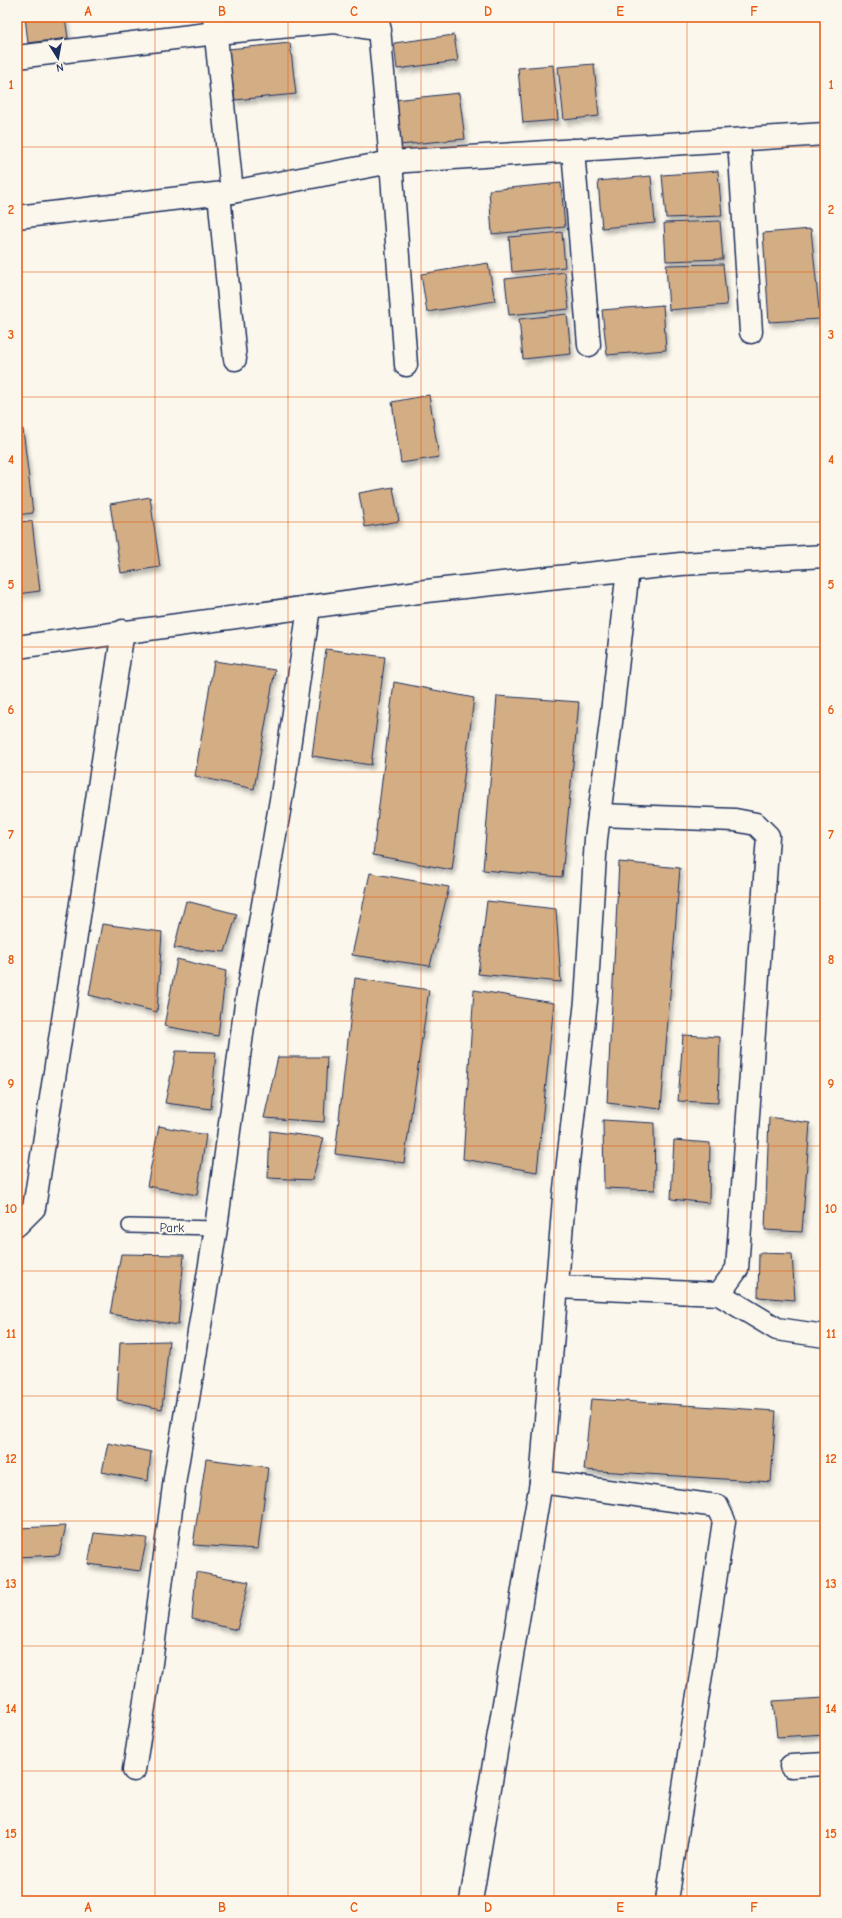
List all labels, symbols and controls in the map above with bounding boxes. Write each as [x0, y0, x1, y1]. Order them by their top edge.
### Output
text: A [84, 4, 92, 19]
text: B [218, 4, 226, 19]
text: C [350, 4, 358, 19]
text: D [484, 4, 492, 19]
text: E [616, 4, 624, 19]
text: F [750, 4, 758, 19]
north arrow [38, 38, 78, 78]
text: N [55, 60, 65, 74]
text: 1 [8, 77, 14, 92]
text: 1 [828, 77, 834, 92]
text: 2 [8, 202, 14, 217]
text: 2 [828, 202, 834, 217]
text: 3 [8, 327, 14, 342]
text: 3 [828, 327, 834, 342]
text: 4 [8, 452, 14, 467]
text: 4 [828, 452, 834, 467]
text: 5 [8, 577, 15, 592]
text: 5 [828, 577, 835, 592]
text: 6 [8, 702, 15, 717]
text: 6 [828, 702, 835, 717]
text: 7 [8, 827, 14, 842]
text: 7 [828, 827, 834, 842]
text: 8 [8, 952, 14, 967]
text: 8 [828, 952, 834, 967]
text: 9 [8, 1076, 15, 1091]
text: 9 [828, 1076, 835, 1091]
text: 10 [5, 1201, 17, 1216]
text: 10 [825, 1201, 837, 1216]
street label: Park [159, 1220, 185, 1235]
text: 11 [6, 1326, 16, 1341]
text: 11 [826, 1326, 836, 1341]
text: 12 [5, 1451, 17, 1466]
text: 12 [825, 1451, 837, 1466]
text: 13 [5, 1576, 17, 1591]
text: 13 [825, 1576, 837, 1591]
text: 14 [5, 1701, 17, 1716]
text: 14 [825, 1701, 837, 1716]
text: 15 [5, 1826, 17, 1841]
text: 15 [825, 1826, 837, 1841]
text: A [84, 1900, 92, 1915]
text: B [218, 1900, 226, 1915]
text: C [350, 1900, 358, 1915]
text: D [484, 1900, 492, 1915]
text: E [616, 1900, 624, 1915]
text: F [750, 1900, 758, 1915]

